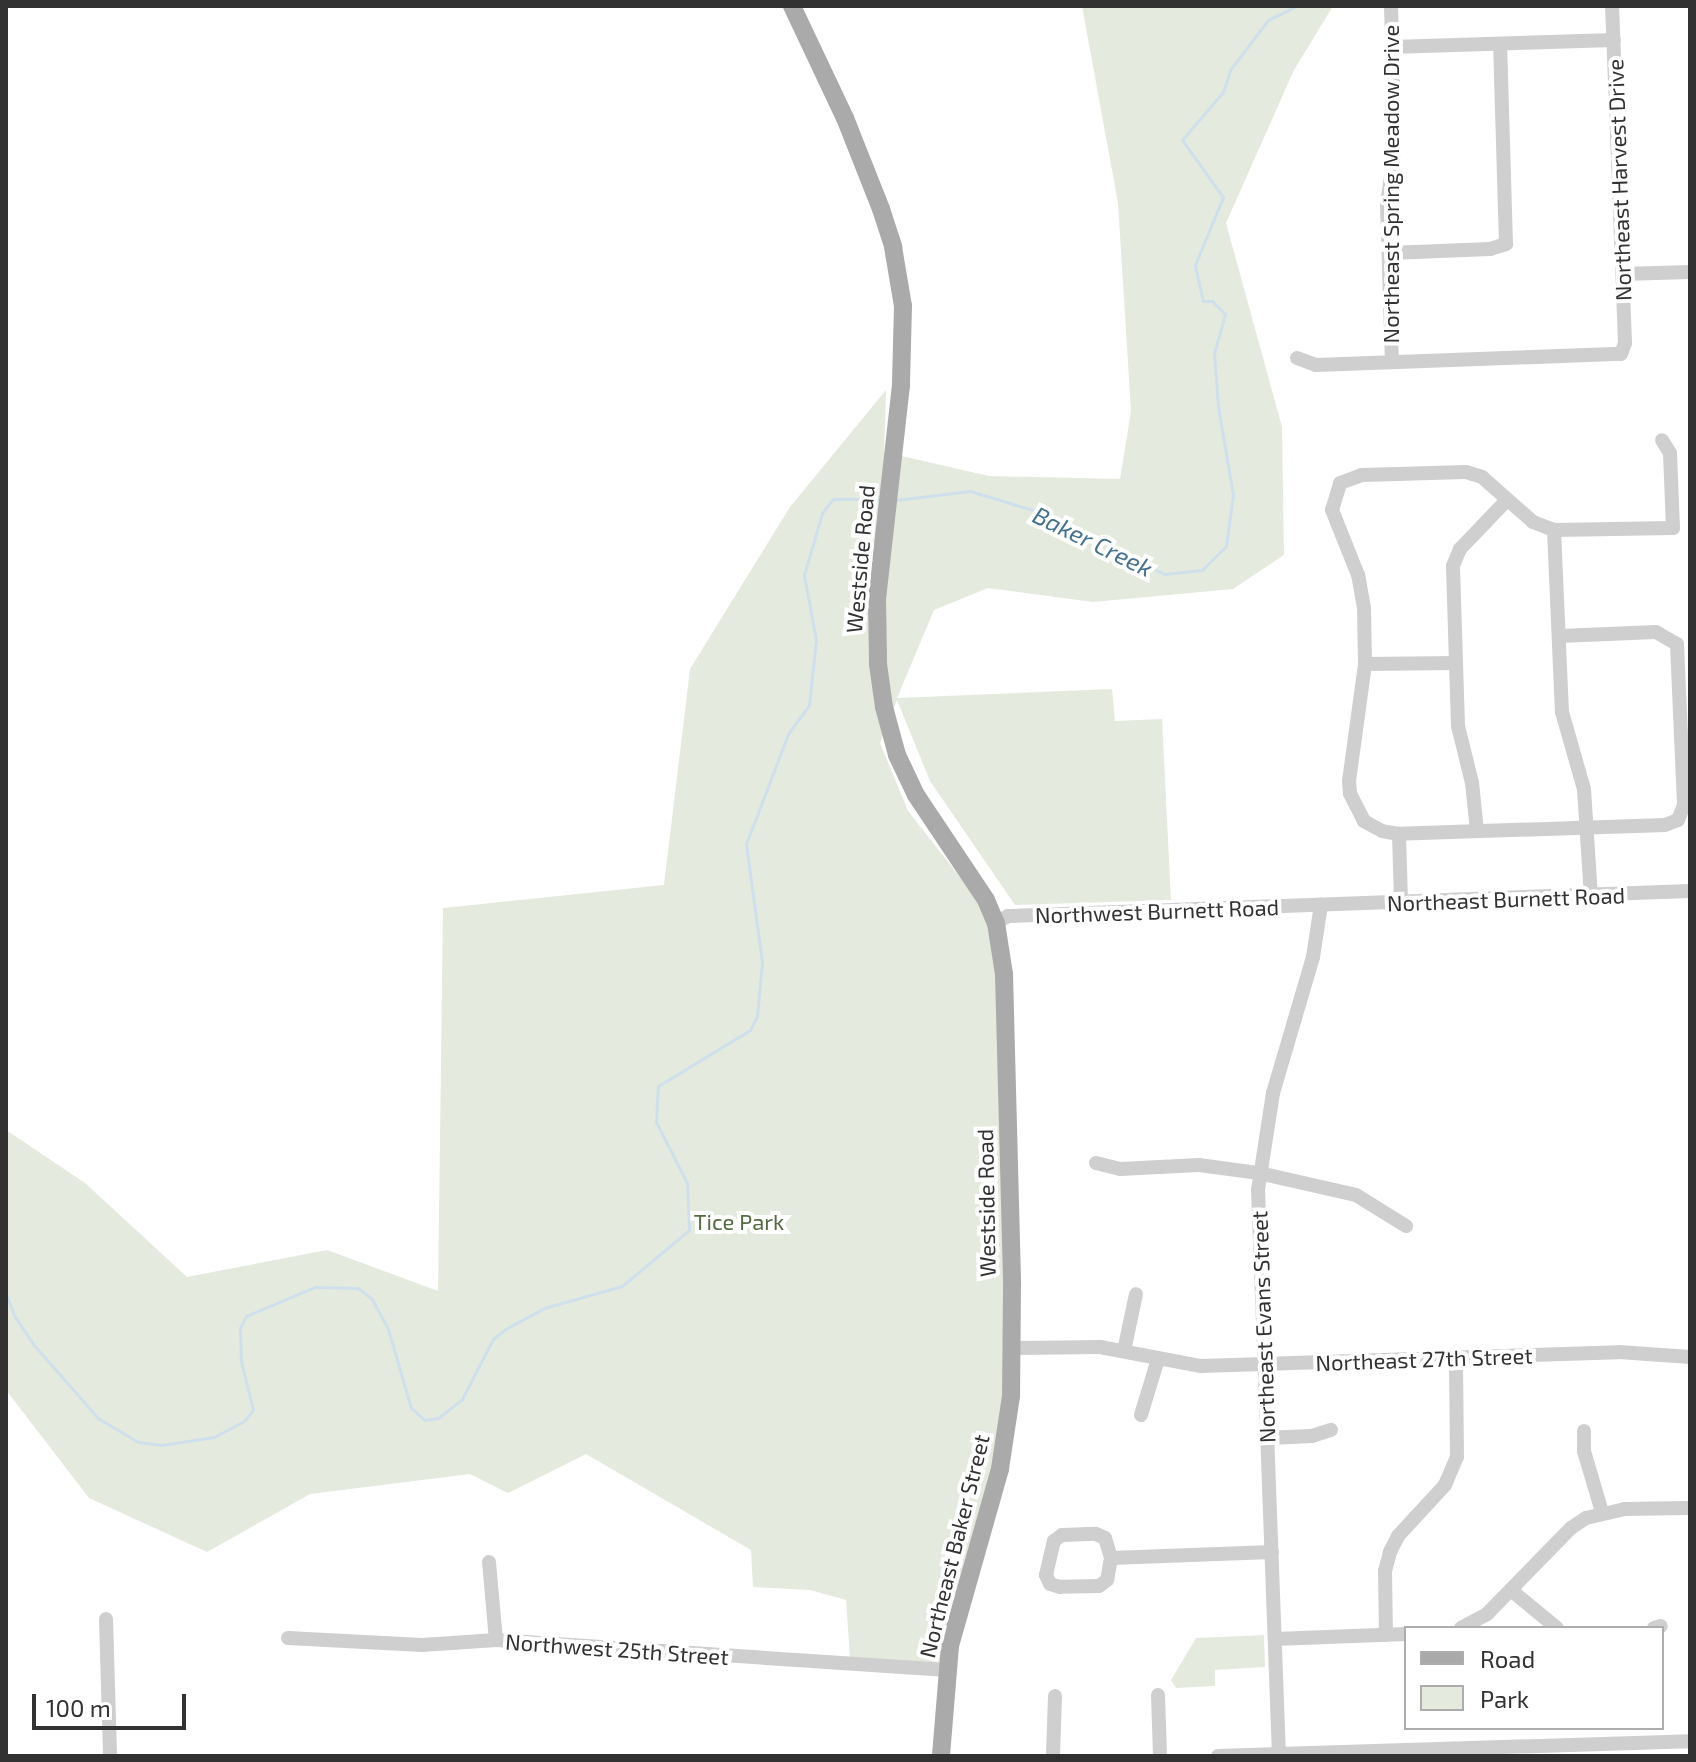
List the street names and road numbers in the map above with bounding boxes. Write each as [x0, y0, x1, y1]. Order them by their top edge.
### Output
street label: Northeast Spring Meadow Drive [1378, 24, 1404, 344]
street label: Northeast Harvest Drive [1602, 59, 1636, 301]
street label: Westside Road [840, 484, 880, 634]
street label: Northeast Burnett Road [1386, 882, 1626, 916]
street label: Northwest Burnett Road [1034, 894, 1280, 928]
street label: Westside Road [972, 1129, 1000, 1277]
street label: Northeast Evans Street [1246, 1210, 1280, 1444]
street label: Northeast 27th Street [1315, 1342, 1533, 1376]
street label: Northeast Baker Street [913, 1431, 995, 1661]
street label: Northwest 25th Street [505, 1628, 729, 1670]

